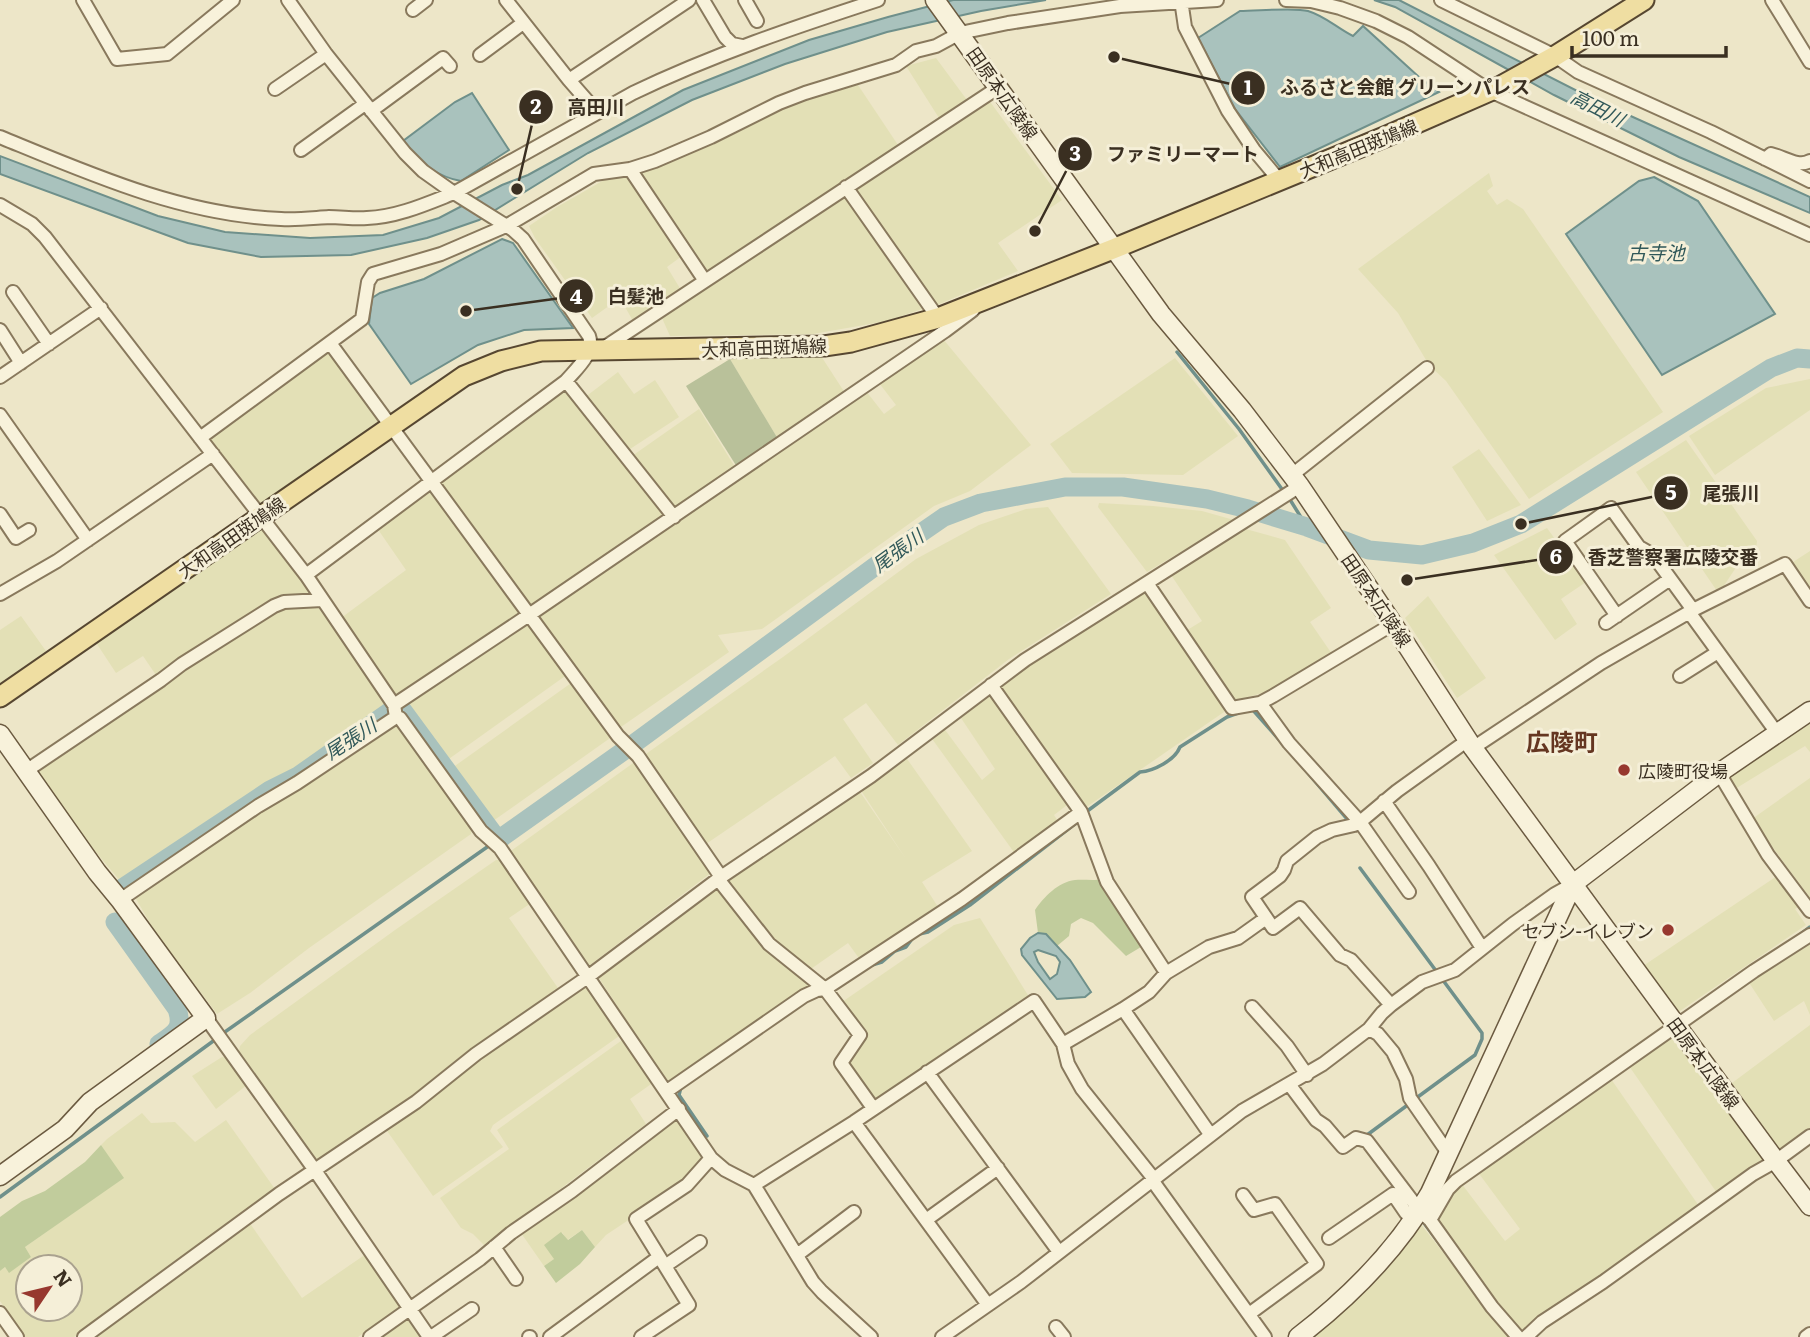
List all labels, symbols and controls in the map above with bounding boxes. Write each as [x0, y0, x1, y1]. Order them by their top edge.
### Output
scale bar [1572, 14, 1726, 58]
text: 100 m [1582, 21, 1639, 52]
street label: 田原本広陵線 [961, 41, 1045, 145]
callout: ふるさと会館 グリーンパレス [1230, 68, 1544, 108]
text: 1 [1244, 70, 1253, 101]
text: ふるさと会館 グリーンパレス [1280, 72, 1530, 100]
water label: 高田川 [1566, 82, 1632, 133]
callout: 高田川 [519, 87, 639, 127]
text: 2 [530, 89, 542, 120]
text: 高田川 [567, 92, 625, 120]
street label: 大和高田斑鳩線 [1295, 112, 1421, 184]
callout: ファミリーマート [1058, 134, 1273, 174]
text: 3 [1069, 136, 1081, 167]
text: ファミリーマート [1107, 139, 1259, 167]
water label: 古寺池 [1627, 238, 1686, 266]
callout: 白髪池 [558, 276, 678, 316]
text: 4 [570, 279, 583, 310]
text: 白髪池 [607, 281, 665, 309]
street label: 大和高田斑鳩線 [701, 331, 827, 363]
callout: 尾張川 [1654, 473, 1774, 513]
text: 5 [1665, 475, 1677, 506]
text: 尾張川 [1702, 478, 1760, 506]
street label: 大和高田斑鳩線 [172, 490, 290, 584]
water label: 尾張川 [866, 521, 930, 578]
callout: 香芝警察署広陵交番 [1538, 537, 1772, 577]
text: 6 [1550, 539, 1562, 570]
text: 香芝警察署広陵交番 [1587, 542, 1759, 570]
street label: 田原本広陵線 [1336, 548, 1418, 652]
water label: 尾張川 [318, 710, 383, 765]
district label: 広陵町 [1526, 723, 1598, 758]
place label: 広陵町役場 [1638, 757, 1728, 784]
marker: 広陵町役場 [1616, 762, 1632, 778]
place label: セブン-イレブン [1522, 917, 1654, 944]
marker: セブン-イレブン [1660, 922, 1676, 938]
street label: 田原本広陵線 [1661, 1011, 1747, 1115]
north arrow [14, 1253, 84, 1323]
text: N [48, 1263, 80, 1292]

